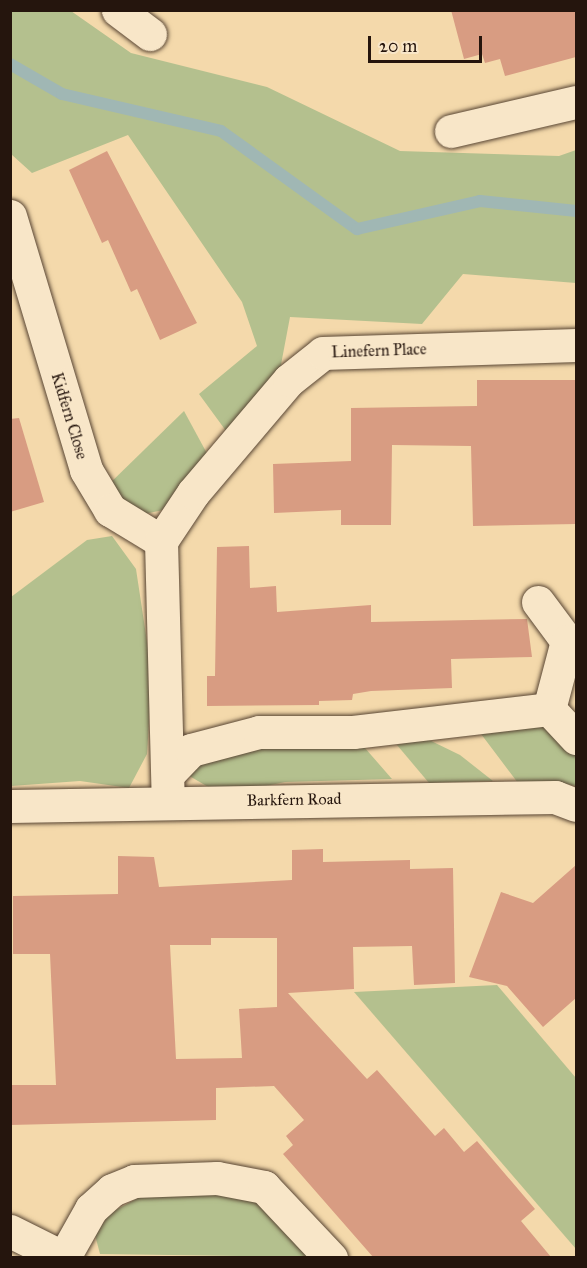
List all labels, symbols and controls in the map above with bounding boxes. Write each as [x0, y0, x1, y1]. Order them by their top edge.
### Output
scale bar [371, 24, 485, 62]
text: 20 m [379, 35, 417, 57]
street label: Linefern Place [331, 340, 427, 362]
street label: Kidfern Close [47, 370, 91, 462]
street label: Barkfern Road [246, 790, 342, 810]

